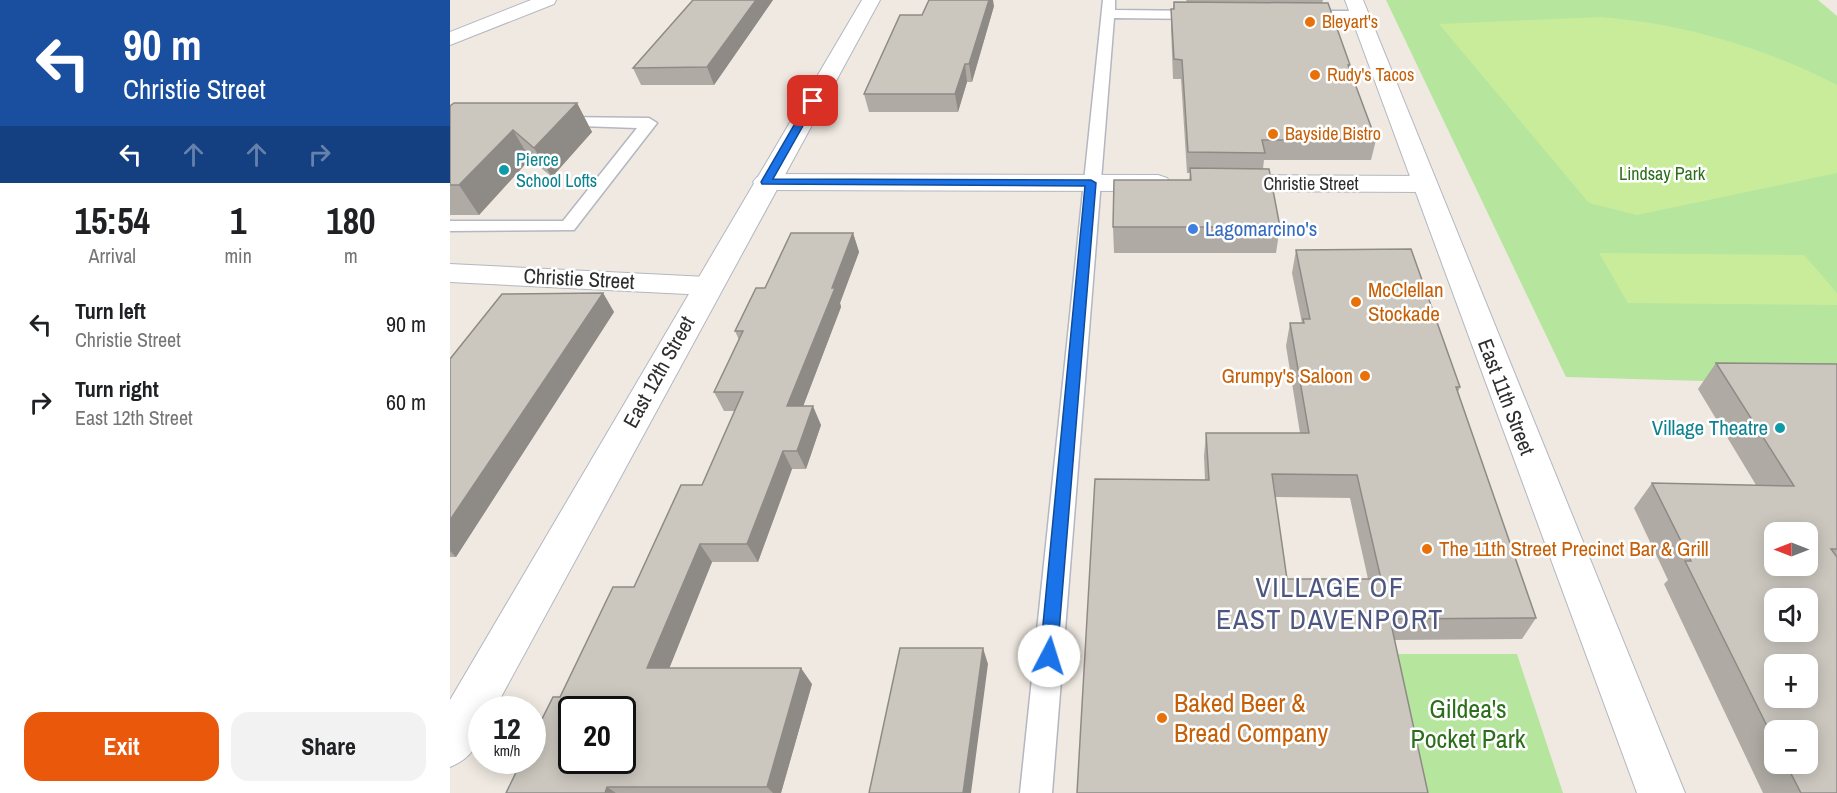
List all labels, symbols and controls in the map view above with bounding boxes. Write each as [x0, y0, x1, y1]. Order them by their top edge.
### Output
place label: Bleyart's [1322, 9, 1378, 34]
marker: Bleyart's [1303, 15, 1317, 29]
text: 90 m [123, 17, 202, 73]
icon: left [24, 24, 102, 102]
place label: Rudy's Tacos [1327, 62, 1414, 87]
marker: Rudy's Tacos [1308, 68, 1322, 82]
text: Christie Street [123, 71, 266, 107]
pin [787, 75, 838, 126]
icon: arrive [796, 84, 829, 117]
place label: Bayside Bistro [1285, 121, 1381, 146]
marker: Bayside Bistro [1266, 127, 1280, 141]
icon: left [114, 138, 147, 171]
icon: ahead [177, 138, 210, 171]
icon: ahead [240, 138, 273, 171]
icon: right [303, 138, 336, 171]
place label: Pierce School Lofts [516, 147, 597, 193]
park label: Lindsay Park [1619, 161, 1706, 186]
marker: Pierce School Lofts [497, 163, 511, 177]
street label: Christie Street [1263, 171, 1359, 196]
text: 15:54 [74, 197, 150, 245]
text: 1 [230, 197, 246, 245]
text: 180 [326, 197, 376, 245]
place label: Lagomarcino's [1205, 214, 1317, 243]
marker: Lagomarcino's [1186, 222, 1200, 236]
text: Arrival [89, 242, 136, 269]
text: min [224, 242, 252, 269]
text: m [344, 242, 358, 269]
street label: Christie Street [523, 261, 635, 296]
place label: McClellan Stockade [1368, 275, 1444, 328]
marker: McClellan Stockade [1349, 295, 1363, 309]
text: Turn left [75, 296, 146, 326]
icon: left [24, 308, 57, 341]
text: 90 m [386, 309, 426, 339]
street label: East 12th Street [616, 311, 701, 433]
text: Christie Street [75, 326, 181, 353]
street label: East 11th Street [1471, 335, 1542, 459]
place label: Grumpy's Saloon [1221, 361, 1353, 390]
marker: Grumpy's Saloon [1358, 369, 1372, 383]
text: Turn right [75, 374, 159, 404]
icon: right [24, 386, 57, 419]
text: 60 m [386, 387, 426, 417]
text: East 12th Street [75, 404, 193, 431]
place label: Village Theatre [1652, 413, 1768, 442]
marker: Village Theatre [1773, 421, 1787, 435]
north arrow [1764, 522, 1818, 576]
map controls [1764, 522, 1818, 774]
place label: The 11th Street Precinct Bar & Grill [1439, 534, 1709, 563]
marker: The 11th Street Precinct Bar & Grill [1420, 542, 1434, 556]
district label: VILLAGE OF EAST DAVENPORT [1216, 568, 1444, 638]
button: sound [1764, 588, 1818, 642]
position arrow [1017, 624, 1081, 688]
button: + [1764, 654, 1818, 708]
place label: Baked Beer & Bread Company [1174, 685, 1328, 750]
park label: Gildea's Pocket Park [1411, 691, 1526, 756]
speed limit sign: 20 [558, 696, 636, 774]
text: 12 [493, 708, 521, 748]
marker: Baked Beer & Bread Company [1155, 711, 1169, 725]
button: Exit [24, 712, 219, 781]
button: Share [231, 712, 426, 781]
button: − [1764, 720, 1818, 774]
text: km/h [494, 740, 520, 761]

